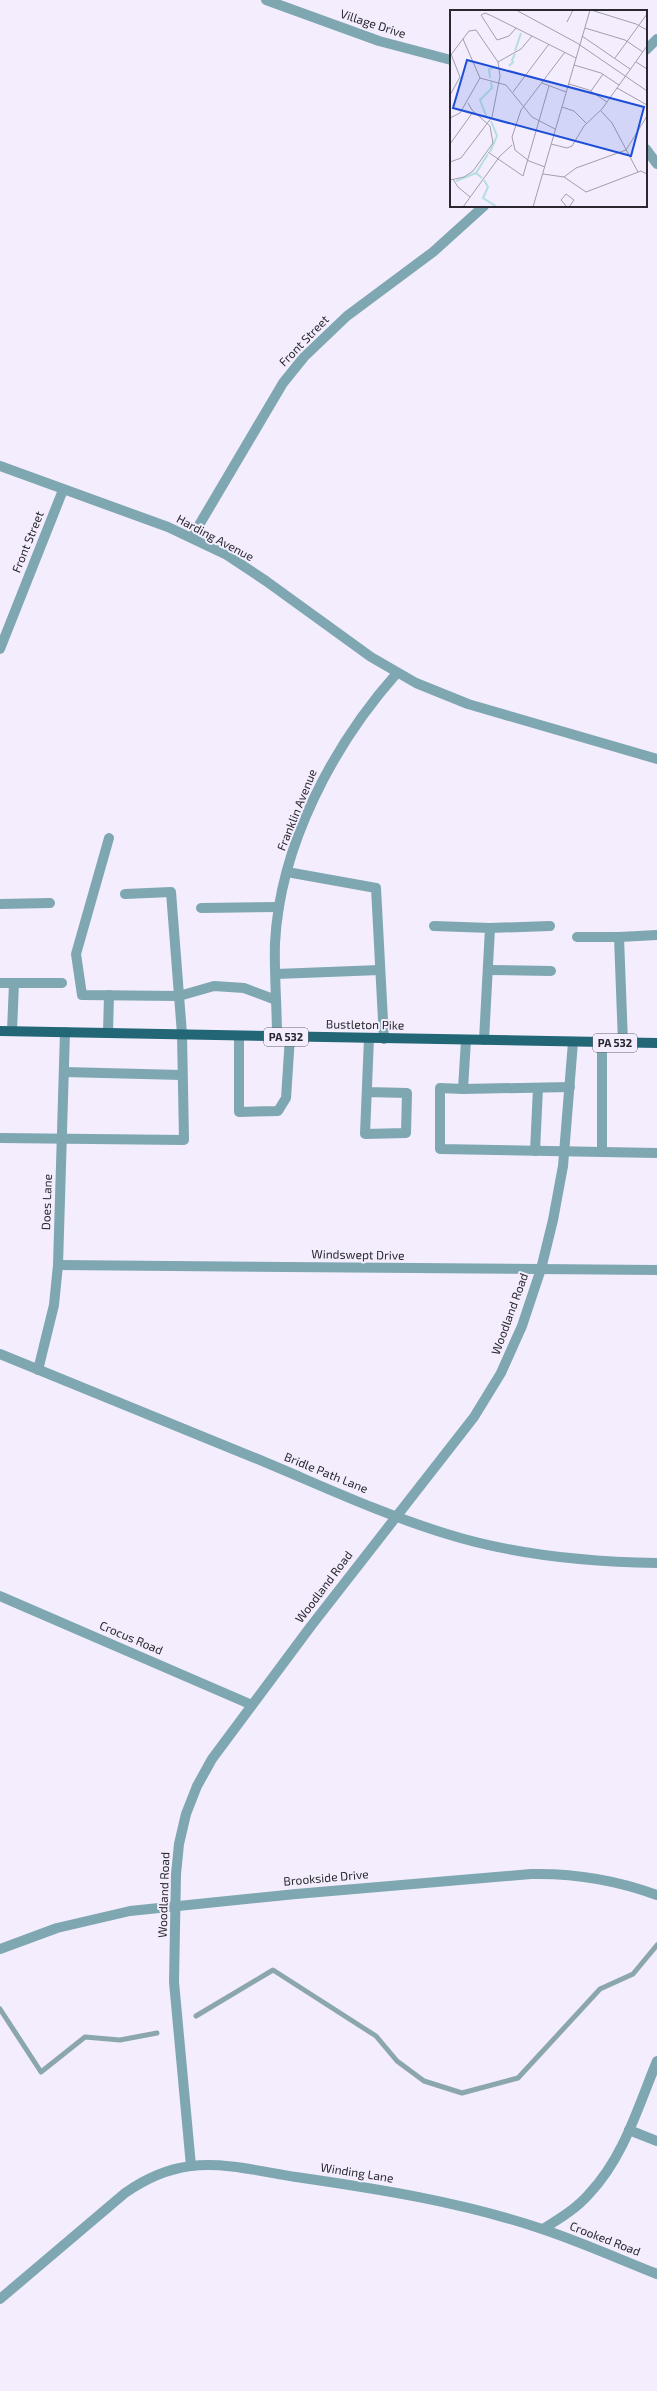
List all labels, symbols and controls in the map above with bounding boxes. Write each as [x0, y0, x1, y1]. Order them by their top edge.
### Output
street label: Village Drive [339, 6, 408, 40]
inset map [450, 10, 647, 207]
street label: Front Street [276, 312, 331, 369]
street label: Front Street [8, 508, 46, 575]
street label: Harding Avenue [174, 511, 256, 563]
street label: Franklin Avenue [273, 767, 319, 853]
street label: Bustleton Pike [326, 1016, 404, 1032]
road number: PA 532 [264, 1028, 308, 1046]
road number: PA 532 [593, 1034, 637, 1052]
street label: Does Lane [38, 1174, 54, 1230]
street label: Windswept Drive [311, 1246, 405, 1262]
street label: Woodland Road [488, 1271, 530, 1356]
street label: Bridle Path Lane [283, 1449, 370, 1495]
street label: Woodland Road [292, 1548, 355, 1625]
street label: Crocus Road [98, 1617, 165, 1657]
street label: Woodland Road [155, 1852, 171, 1938]
street label: Brookside Drive [283, 1866, 369, 1888]
street label: Winding Lane [320, 2159, 395, 2185]
street label: Crooked Road [568, 2218, 643, 2258]

